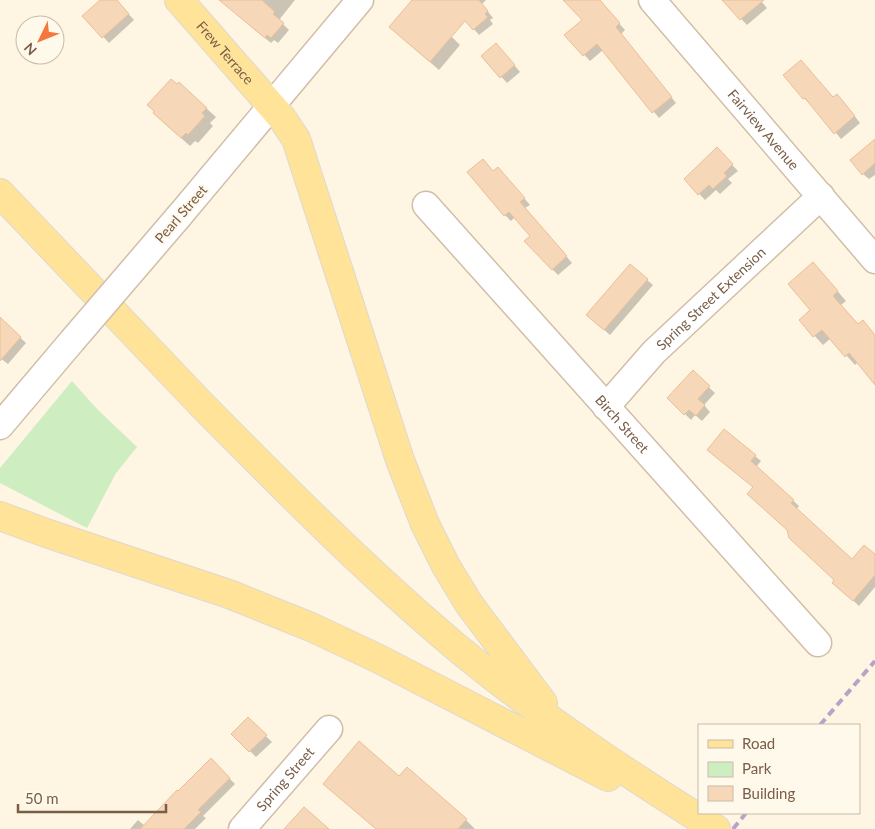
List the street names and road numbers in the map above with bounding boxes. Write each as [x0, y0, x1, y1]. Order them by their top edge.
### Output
street label: Frew Terrace [193, 17, 258, 88]
street label: Fairview Avenue [725, 86, 803, 173]
street label: Pearl Street [151, 181, 210, 246]
street label: Spring Street Extension [652, 243, 769, 354]
street label: Birch Street [592, 391, 653, 456]
street label: Spring Street [252, 743, 317, 814]

